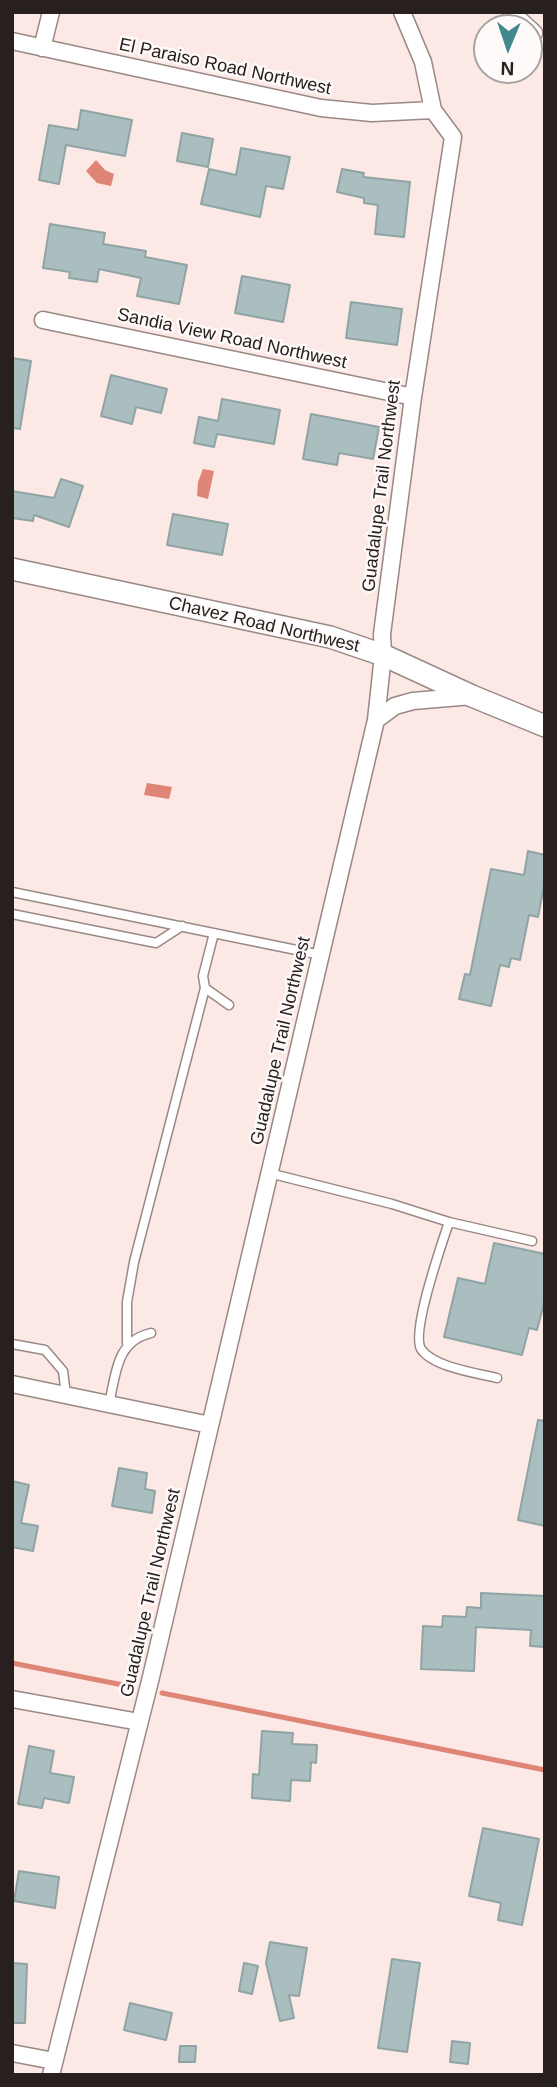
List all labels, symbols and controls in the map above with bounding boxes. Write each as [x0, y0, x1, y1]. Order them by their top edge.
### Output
north arrow [473, 14, 543, 84]
street label: El Paraiso Road Northwest [117, 34, 333, 100]
text: N [500, 58, 515, 79]
street label: Sandia View Road Northwest [115, 304, 349, 374]
street label: Guadalupe Trail Northwest [358, 379, 406, 593]
street label: Chavez Road Northwest [167, 593, 361, 657]
street label: Guadalupe Trail Northwest [246, 935, 316, 1147]
street label: Guadalupe Trail Northwest [116, 1487, 186, 1699]

